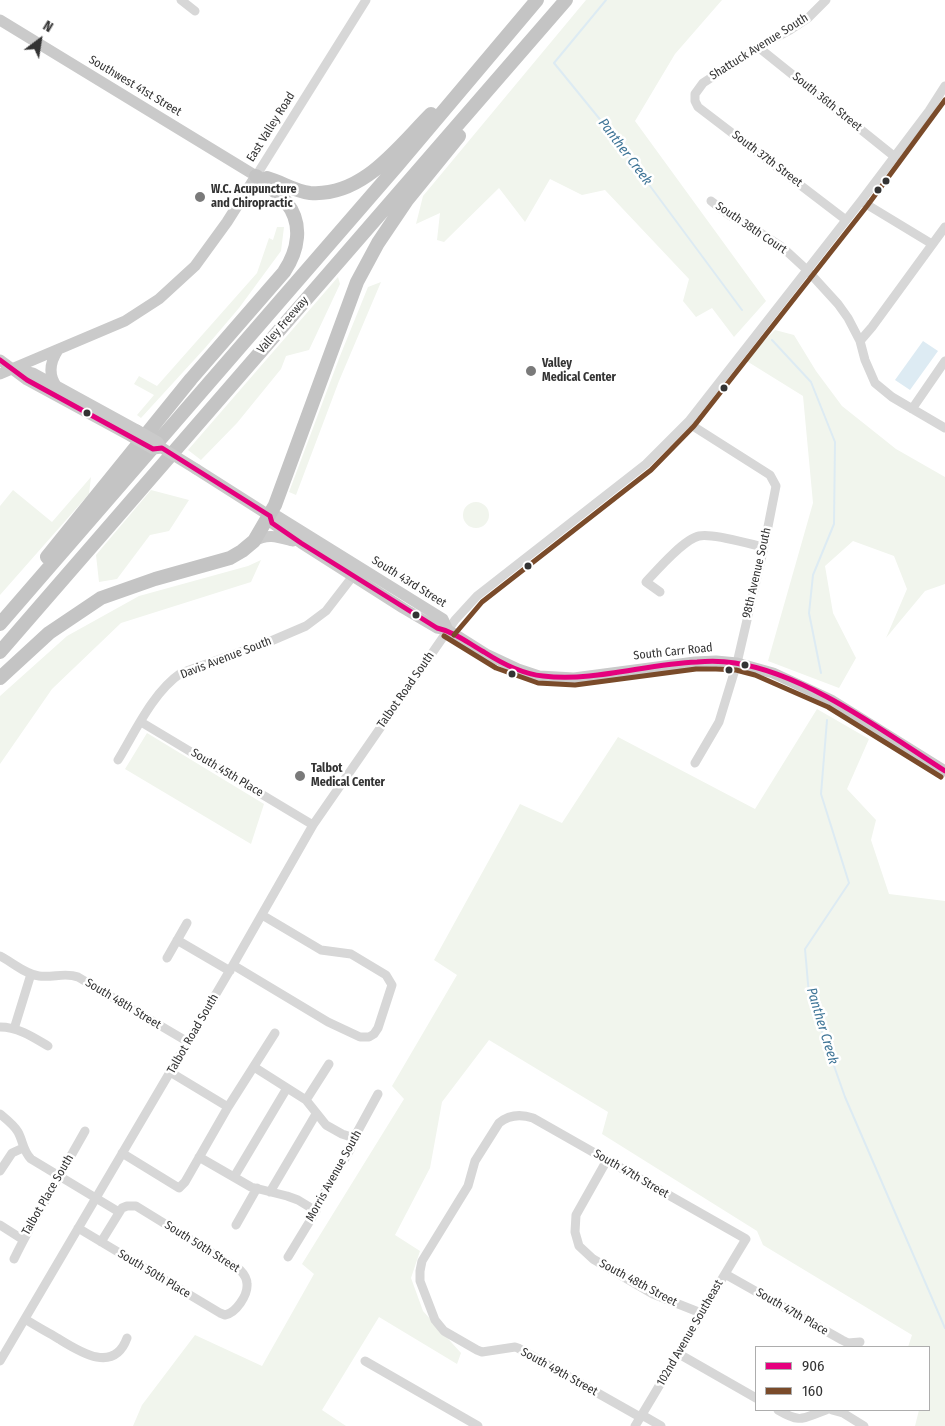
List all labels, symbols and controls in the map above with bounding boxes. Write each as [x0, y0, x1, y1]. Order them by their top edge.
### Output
street label: Shattuck Avenue South [707, 11, 811, 83]
north arrow [15, 15, 65, 65]
text: N [40, 17, 56, 36]
street label: Southwest 41st Street [86, 53, 184, 119]
street label: South 36th Street [789, 69, 865, 135]
street label: East Valley Road [244, 89, 298, 165]
water label: Panther Creek [594, 115, 656, 189]
street label: South 37th Street [729, 128, 805, 190]
unlabelled marker [881, 176, 891, 186]
place label: W.C. Acupuncture and Chiropractic [211, 183, 297, 211]
unlabelled marker [873, 185, 883, 195]
marker: W.C. Acupuncture and Chiropractic [193, 190, 207, 204]
street label: South 38th Court [713, 199, 789, 257]
street label: Valley Freeway [254, 293, 312, 357]
place label: Valley Medical Center [542, 357, 616, 385]
marker: Valley Medical Center [524, 364, 538, 378]
unlabelled marker [719, 383, 729, 393]
unlabelled marker [82, 408, 92, 418]
street label: 98th Avenue South [740, 526, 774, 620]
street label: South 43rd Street [369, 553, 449, 611]
unlabelled marker [523, 561, 533, 571]
unlabelled marker [411, 610, 421, 620]
street label: Davis Avenue South [178, 634, 274, 682]
street label: South Carr Road [633, 641, 713, 663]
street label: Talbot Road South [374, 649, 438, 731]
unlabelled marker [740, 660, 750, 670]
unlabelled marker [724, 665, 734, 675]
unlabelled marker [507, 669, 517, 679]
street label: South 45th Place [188, 746, 266, 800]
place label: Talbot Medical Center [311, 762, 385, 790]
marker: Talbot Medical Center [293, 769, 307, 783]
street label: South 48th Street [82, 976, 164, 1032]
water label: Panther Creek [802, 986, 842, 1066]
street label: Talbot Road South [164, 992, 222, 1076]
street label: Morris Avenue South [303, 1128, 365, 1224]
street label: South 47th Street [591, 1147, 671, 1201]
street label: Talbot Place South [19, 1152, 77, 1238]
street label: South 50th Street [162, 1218, 242, 1276]
street label: South 50th Place [115, 1247, 193, 1301]
street label: South 48th Street [597, 1256, 679, 1310]
street label: 102nd Avenue Southeast [654, 1277, 726, 1389]
street label: South 47th Place [753, 1285, 831, 1339]
street label: South 49th Street [518, 1345, 600, 1399]
legend [755, 1346, 930, 1411]
text: 906 [802, 1357, 825, 1375]
text: 160 [802, 1382, 823, 1400]

